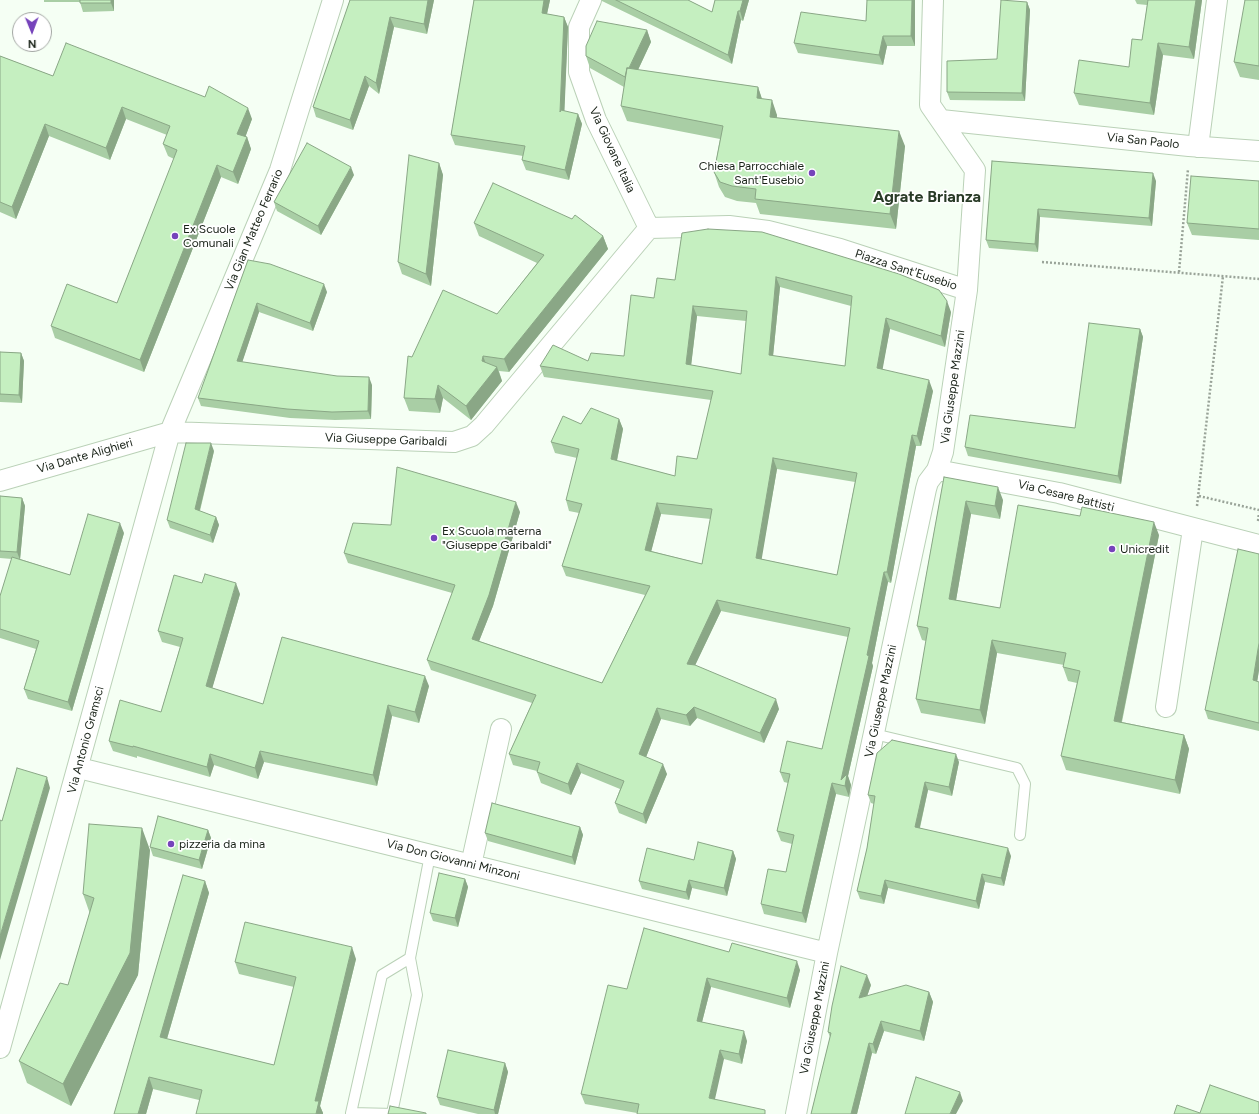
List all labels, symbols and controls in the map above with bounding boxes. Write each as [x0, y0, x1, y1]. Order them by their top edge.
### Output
north arrow [12, 12, 52, 52]
text: N [28, 37, 37, 50]
street label: Via Giovane Italia [586, 105, 638, 195]
street label: Via San Paolo [1106, 130, 1180, 152]
place label: Chiesa Parrocchiale Sant'Eusebio [699, 159, 804, 187]
street label: Via Gian Matteo Ferrario [222, 167, 286, 293]
marker: Chiesa Parrocchiale Sant'Eusebio [807, 168, 817, 178]
district label: Agrate Brianza [873, 187, 981, 207]
place label: Ex Scuole Comunali [183, 222, 235, 250]
marker: Ex Scuole Comunali [170, 231, 180, 241]
street label: Piazza Sant'Eusebio [853, 247, 959, 293]
street label: Via Giuseppe Mazzini [938, 329, 968, 445]
street label: Via Giuseppe Garibaldi [325, 431, 447, 449]
street label: Via Dante Alighieri [36, 435, 134, 477]
street label: Via Cesare Battisti [1016, 477, 1116, 515]
place label: Ex Scuola materna "Giuseppe Garibaldi" [442, 524, 552, 552]
marker: Ex Scuola materna "Giuseppe Garibaldi" [429, 533, 439, 543]
place label: Unicredit [1120, 542, 1169, 556]
marker: Unicredit [1107, 544, 1117, 554]
street label: Via Giuseppe Mazzini [862, 643, 900, 759]
street label: Via Antonio Gramsci [65, 685, 107, 795]
street label: Via Don Giovanni Minzoni [385, 836, 521, 884]
place label: pizzeria da mina [179, 837, 265, 851]
marker: pizzeria da mina [166, 839, 176, 849]
street label: Via Giuseppe Mazzini [797, 960, 833, 1076]

